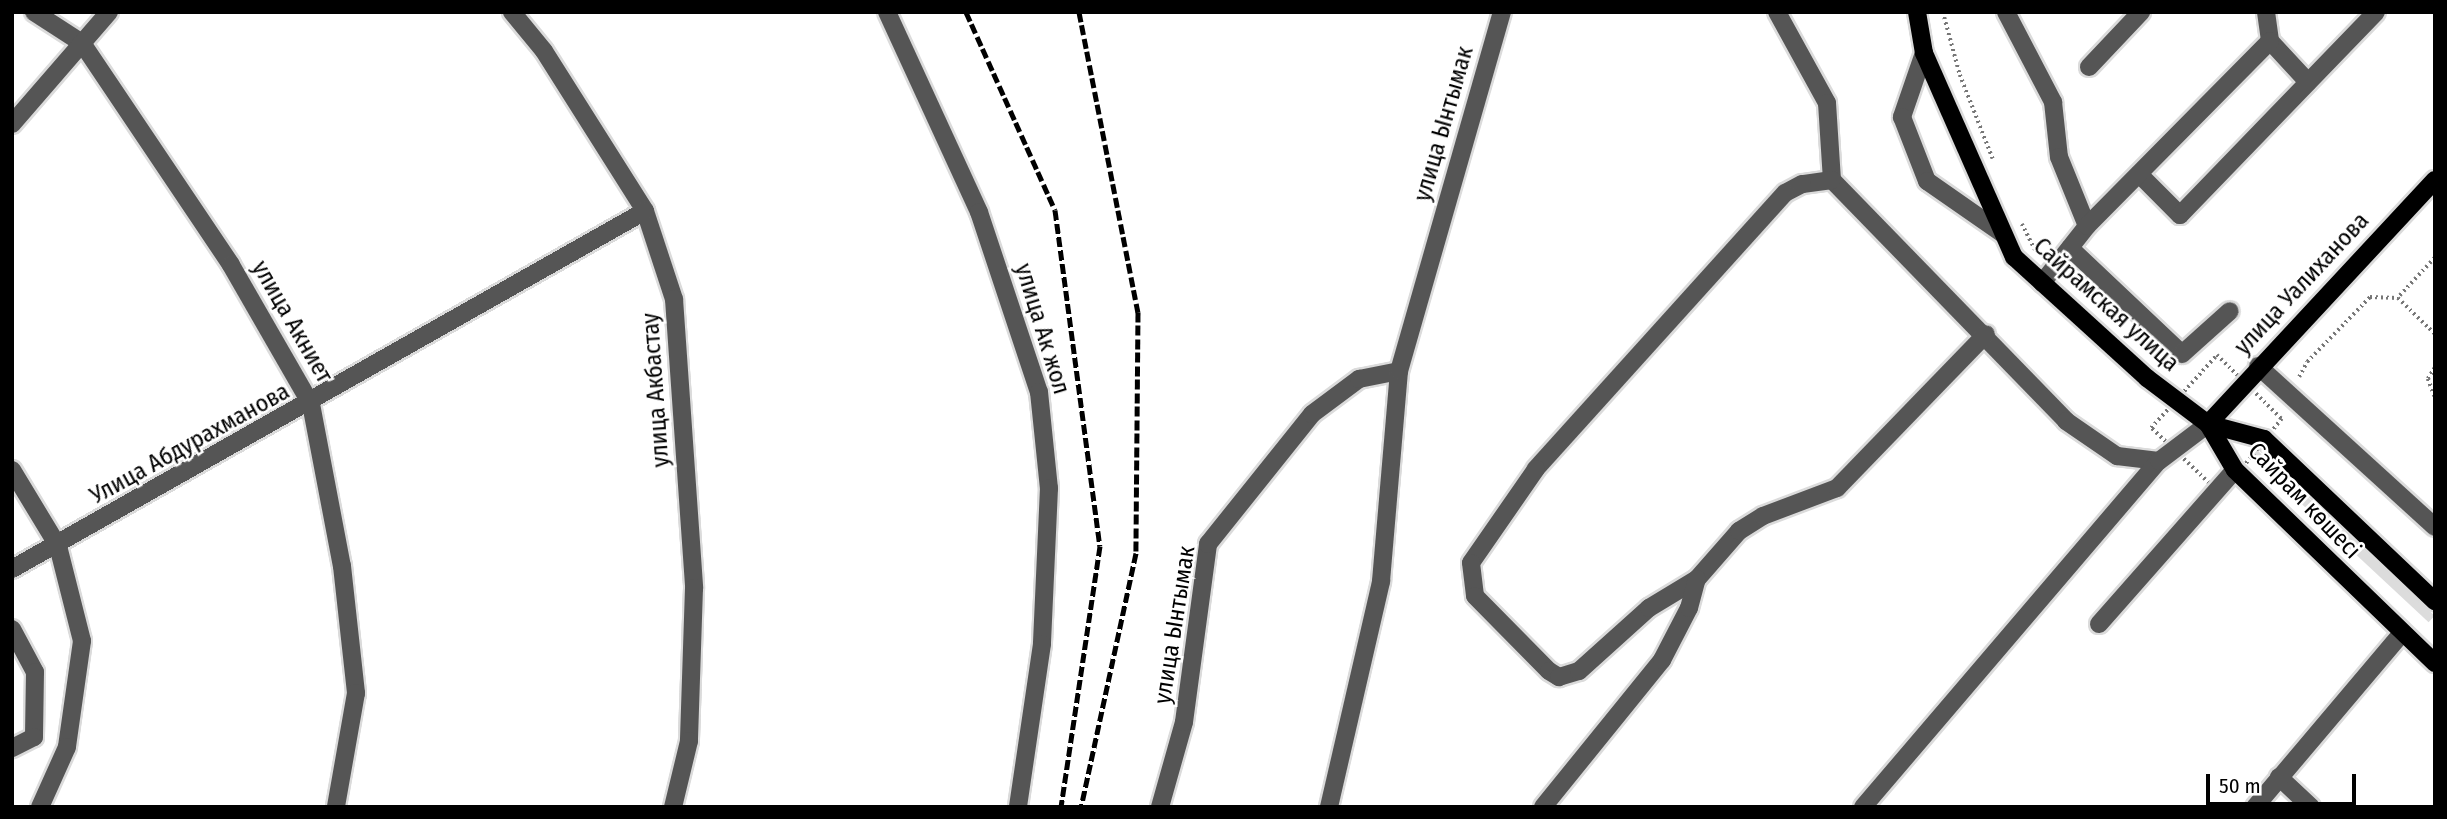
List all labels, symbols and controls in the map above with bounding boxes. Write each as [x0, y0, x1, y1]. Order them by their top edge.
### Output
street label: улица Ынтымак [1408, 43, 1480, 205]
street label: улица Уалиханова [2229, 207, 2375, 361]
street label: Сайрамская улица [2027, 232, 2185, 378]
street label: улица Акниет [245, 256, 339, 388]
street label: улица Ак жол [1008, 260, 1076, 398]
street label: улица Акбастау [636, 312, 676, 468]
street label: Улица Абдурахманова [85, 377, 295, 511]
street label: Сайрам көшесі [2241, 437, 2367, 565]
street label: улица Ынтымак [1148, 544, 1202, 706]
scale bar [2209, 760, 2360, 804]
text: 50 m [2219, 773, 2261, 799]

